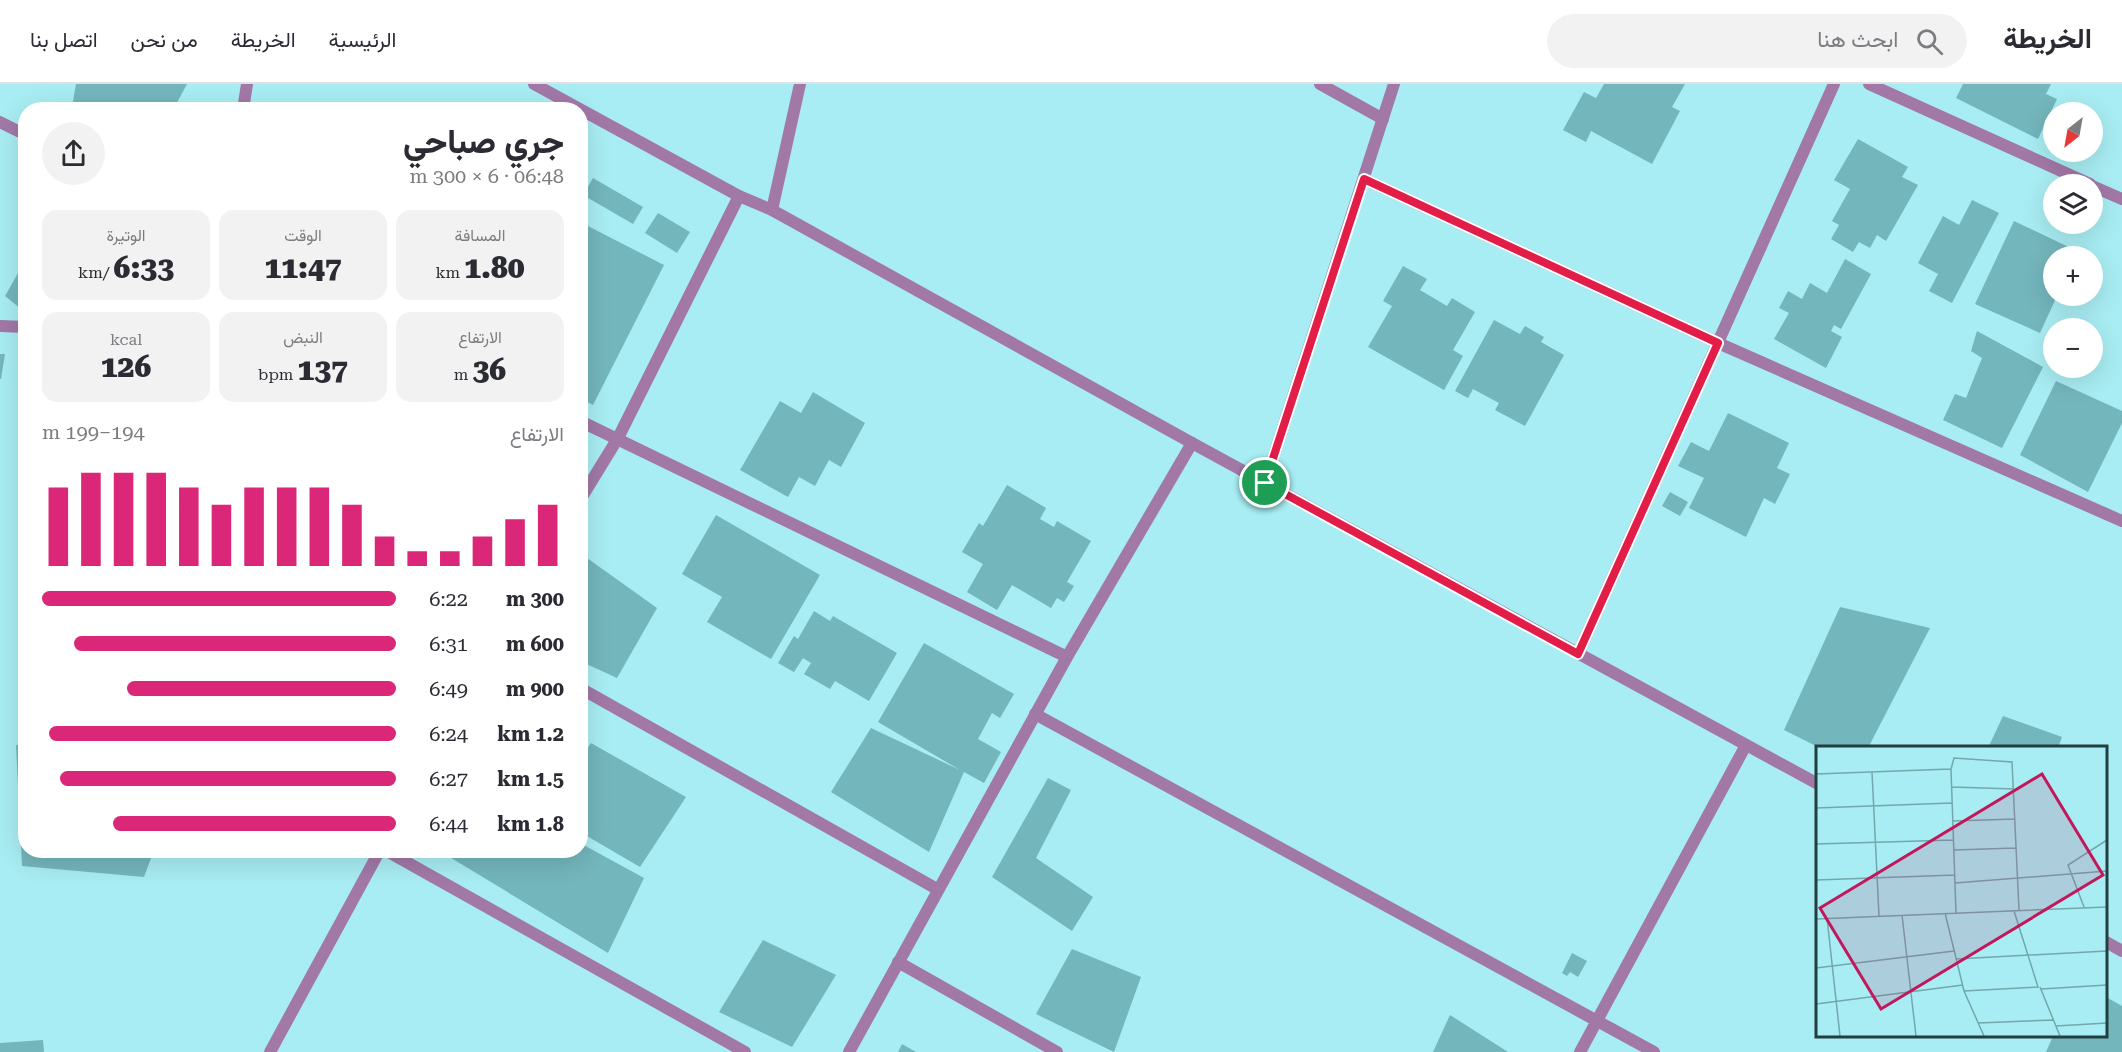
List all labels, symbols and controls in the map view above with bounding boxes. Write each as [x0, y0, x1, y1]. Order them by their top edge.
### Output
search box [1547, 14, 1967, 68]
text: الخريطة [2003, 22, 2092, 55]
icon: search [1913, 25, 1946, 58]
text: ابحث هنا [1817, 27, 1898, 52]
text: اتصل بنا [30, 28, 98, 52]
text: من نحن [131, 28, 198, 52]
text: الخريطة [231, 28, 296, 52]
text: الرئيسية [329, 28, 396, 52]
north arrow [2043, 102, 2103, 162]
map controls [2043, 102, 2103, 378]
button: share [42, 122, 105, 185]
text: جري صباحي [403, 122, 564, 161]
text: 06:48 · 6 × 300 m [409, 164, 564, 188]
button: layers [2043, 174, 2103, 234]
text: الوتيرة [106, 226, 146, 245]
text: الوقت [284, 226, 322, 245]
text: المسافة [455, 226, 505, 245]
button: + [2043, 246, 2103, 306]
text: 6:33 [114, 250, 174, 285]
text: 11:47 [264, 250, 342, 285]
text: 1.80 [464, 250, 525, 285]
text: /km [78, 263, 114, 282]
text: km [435, 263, 464, 282]
button: − [2043, 318, 2103, 378]
text: النبض [283, 328, 323, 347]
text: الارتفاع [458, 328, 502, 347]
text: kcal [110, 330, 142, 349]
text: 126 [101, 349, 151, 384]
text: 137 [298, 352, 348, 387]
text: 36 [473, 352, 506, 387]
text: bpm [258, 365, 298, 384]
text: m [454, 365, 473, 384]
text: 194–199 m [42, 420, 145, 444]
text: الارتفاع [510, 422, 564, 446]
pin [1239, 457, 1290, 508]
icon: arrive [1248, 466, 1281, 499]
text: 6:22 [429, 587, 468, 611]
text: 300 m [506, 587, 564, 611]
text: 6:31 [429, 632, 468, 656]
text: 600 m [506, 632, 564, 656]
text: 6:49 [429, 677, 468, 701]
text: 900 m [506, 677, 564, 701]
text: 6:24 [429, 722, 468, 746]
text: 1.2 km [497, 722, 564, 746]
inset map [1816, 746, 2107, 1037]
text: 6:27 [429, 767, 468, 791]
text: 1.5 km [497, 767, 564, 791]
text: 6:44 [429, 812, 468, 836]
text: 1.8 km [497, 812, 564, 836]

